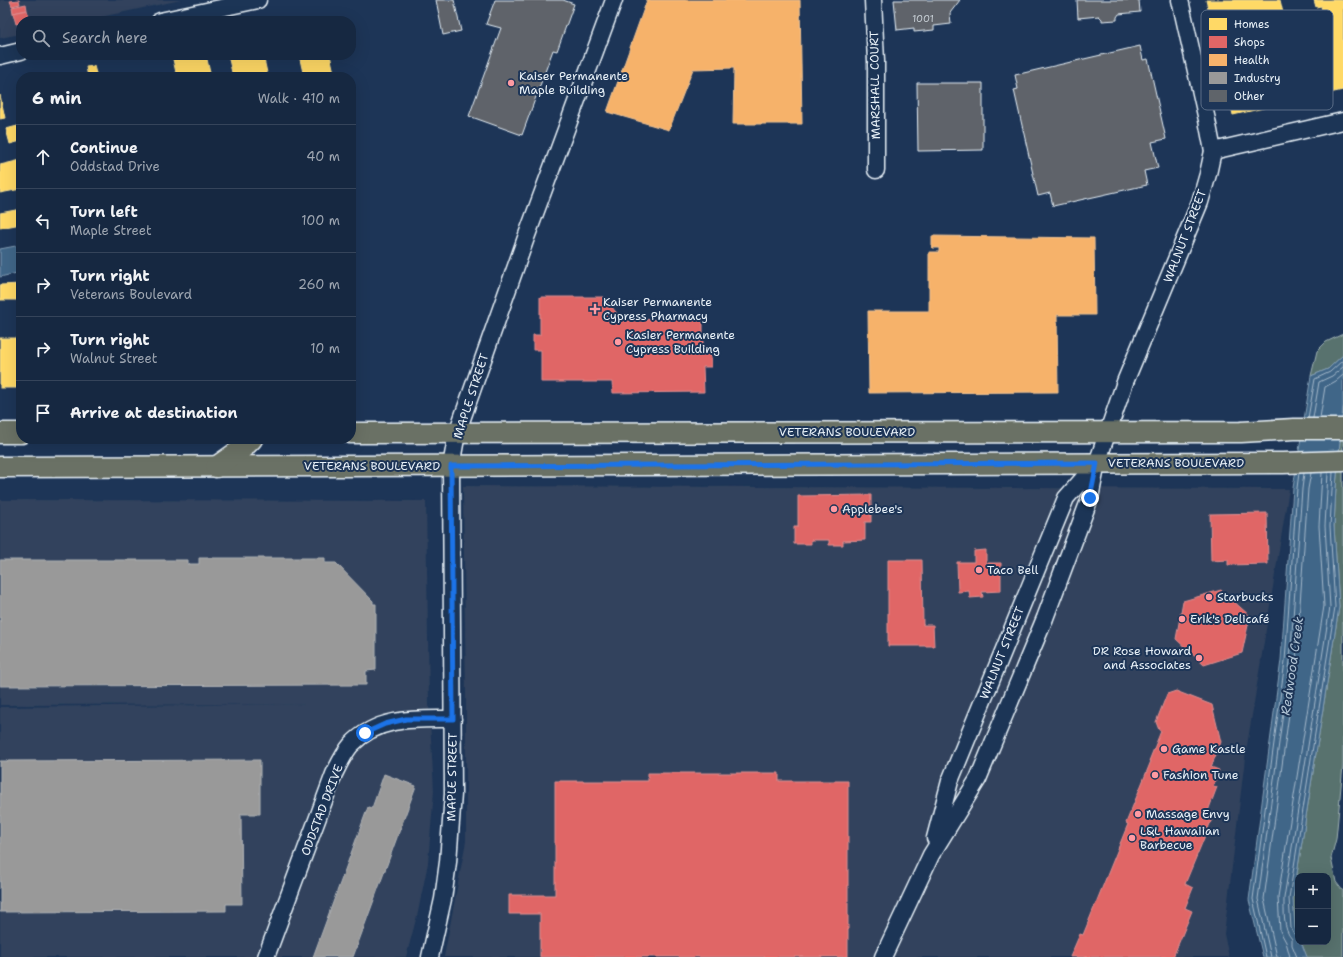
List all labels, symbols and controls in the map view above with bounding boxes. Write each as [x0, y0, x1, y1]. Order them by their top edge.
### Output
legend [1201, 10, 1333, 110]
house number: 1001 [912, 12, 934, 25]
search box [16, 16, 356, 60]
text: Homes [1234, 17, 1270, 32]
icon: search [30, 27, 52, 49]
text: Search here [62, 28, 148, 48]
street label: MARSHALL COURT [866, 30, 884, 139]
text: Shops [1234, 35, 1265, 50]
text: Health [1234, 53, 1270, 68]
place label: Kaiser Permanente Maple Building [519, 68, 628, 98]
text: Industry [1234, 71, 1281, 86]
marker: Kaiser Permanente Maple Building [506, 78, 516, 88]
text: 6 min [32, 87, 82, 109]
text: Other [1234, 89, 1265, 104]
text: Walk · 410 m [258, 90, 340, 107]
text: Continue [70, 138, 138, 158]
icon: ahead [32, 146, 54, 168]
text: 40 m [306, 148, 340, 165]
text: Oddstad Drive [70, 158, 160, 175]
street label: WALNUT STREET [1160, 187, 1210, 285]
text: Turn left [70, 202, 138, 222]
icon: left [32, 210, 54, 232]
text: 100 m [301, 212, 340, 229]
text: Maple Street [70, 222, 152, 239]
text: Turn right [70, 266, 150, 286]
icon: right [32, 274, 54, 296]
text: 260 m [298, 276, 340, 293]
text: Veterans Boulevard [70, 286, 192, 303]
place label: Kaiser Permanente Cypress Pharmacy [603, 294, 712, 324]
marker: Kaiser Permanente Cypress Pharmacy [590, 304, 600, 314]
place label: Kasier Permanente Cypress Building [626, 327, 735, 357]
text: Turn right [70, 330, 150, 350]
marker: Kasier Permanente Cypress Building [613, 337, 623, 347]
icon: right [32, 338, 54, 360]
text: 10 m [310, 340, 340, 357]
text: Walnut Street [70, 350, 158, 367]
street label: MAPLE STREET [450, 351, 493, 441]
icon: arrive [32, 402, 54, 424]
text: Arrive at destination [70, 403, 238, 423]
street label: VETERANS BOULEVARD [779, 424, 915, 440]
street label: VETERANS BOULEVARD [1108, 455, 1244, 471]
street label: VETERANS BOULEVARD [304, 458, 440, 474]
route end [1081, 489, 1099, 507]
place label: Applebee's [842, 501, 903, 517]
marker: Applebee's [829, 504, 839, 514]
place label: Taco Bell [987, 562, 1039, 578]
marker: Taco Bell [974, 565, 984, 575]
place label: Starbucks [1217, 589, 1274, 605]
marker: Starbucks [1204, 592, 1214, 602]
street label: WALNUT STREET [976, 604, 1028, 702]
place label: Erik's Delicafé [1190, 611, 1270, 627]
marker: Erik's Delicafé [1177, 614, 1187, 624]
water label: Redwood Creek [1277, 615, 1307, 716]
place label: DR Rose Howard and Associates [1093, 643, 1191, 673]
marker: DR Rose Howard and Associates [1194, 653, 1204, 663]
route start [356, 724, 374, 742]
street label: MAPLE STREET [443, 732, 461, 822]
place label: Game Kastle [1172, 741, 1246, 757]
marker: Game Kastle [1159, 744, 1169, 754]
street label: ODDSTAD DRIVE [297, 762, 347, 858]
place label: Fashion Tune [1163, 767, 1239, 783]
marker: Fashion Tune [1150, 770, 1160, 780]
place label: Massage Envy [1146, 806, 1230, 822]
marker: Massage Envy [1133, 809, 1143, 819]
place label: L&L Hawaiian Barbecue [1140, 823, 1220, 853]
marker: L&L Hawaiian Barbecue [1127, 833, 1137, 843]
map controls [1295, 873, 1331, 945]
button: + [1295, 873, 1331, 909]
button: − [1295, 909, 1331, 945]

